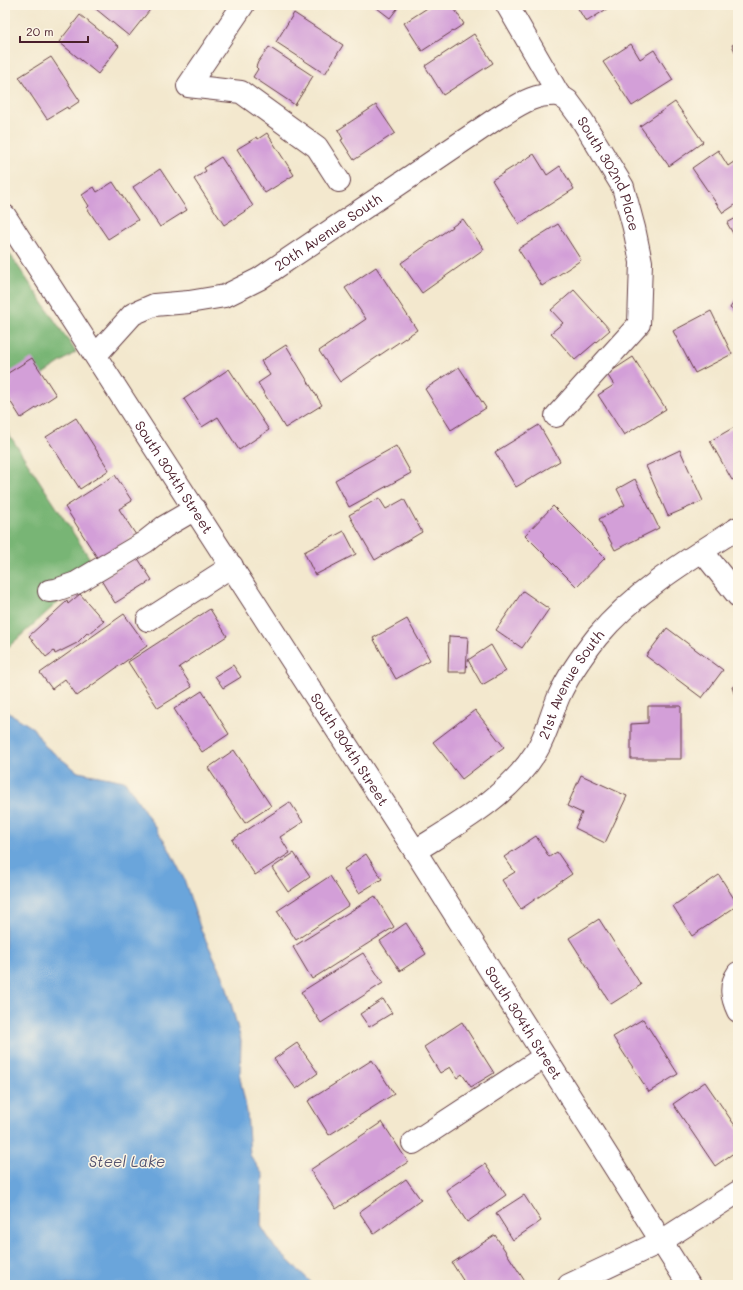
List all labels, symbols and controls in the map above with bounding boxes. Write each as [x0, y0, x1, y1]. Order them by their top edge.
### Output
scale bar [20, 18, 88, 44]
text: 20 m [26, 23, 54, 39]
street label: South 302nd Place [573, 113, 644, 233]
street label: 20th Avenue South [270, 189, 385, 275]
street label: South 304th Street [131, 417, 218, 537]
street label: 21st Avenue South [534, 626, 608, 742]
street label: South 304th Street [306, 689, 393, 809]
street label: South 304th Street [481, 962, 567, 1083]
water label: Steel Lake [89, 1151, 165, 1171]

